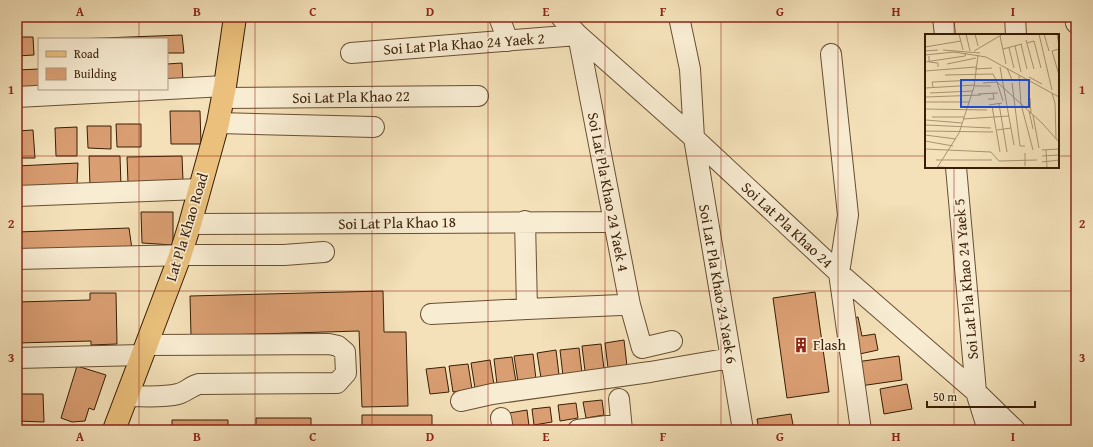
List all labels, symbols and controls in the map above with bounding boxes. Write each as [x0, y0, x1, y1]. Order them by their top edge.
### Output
text: A [76, 2, 85, 21]
text: B [193, 2, 201, 21]
text: C [309, 2, 317, 21]
text: D [426, 2, 434, 21]
text: E [543, 2, 550, 21]
text: F [660, 2, 667, 21]
text: G [776, 2, 784, 21]
text: H [891, 2, 901, 21]
text: I [1011, 2, 1015, 21]
street label: Soi Lat Pla Khao 24 Yaek 2 [383, 27, 545, 60]
inset map [925, 34, 1059, 168]
legend [38, 38, 168, 90]
text: Road [74, 45, 100, 62]
text: Building [74, 65, 117, 82]
text: 1 [8, 80, 14, 99]
text: 1 [1079, 80, 1085, 99]
street label: Soi Lat Pla Khao 22 [292, 85, 410, 108]
street label: Soi Lat Pla Khao 24 Yaek 4 [583, 111, 634, 273]
street label: Lat Pla Khao Road [160, 170, 213, 284]
street label: Soi Lat Pla Khao 24 [737, 177, 838, 273]
street label: Soi Lat Pla Khao 24 Yaek 5 [948, 198, 983, 360]
street label: Soi Lat Pla Khao 24 Yaek 6 [694, 202, 743, 365]
street label: Soi Lat Pla Khao 18 [338, 211, 456, 234]
text: 2 [8, 214, 15, 233]
text: 2 [1079, 214, 1086, 233]
place label: Flash [813, 334, 847, 355]
building icon: Flash [792, 336, 810, 354]
text: 3 [8, 348, 14, 367]
text: 3 [1079, 348, 1085, 367]
scale bar [927, 383, 1035, 409]
text: 50 m [933, 388, 957, 405]
text: A [76, 427, 85, 446]
text: B [193, 427, 201, 446]
text: C [309, 427, 317, 446]
text: D [426, 427, 434, 446]
text: E [543, 427, 550, 446]
text: F [660, 427, 667, 446]
text: G [776, 427, 784, 446]
text: H [891, 427, 901, 446]
text: I [1011, 427, 1015, 446]

